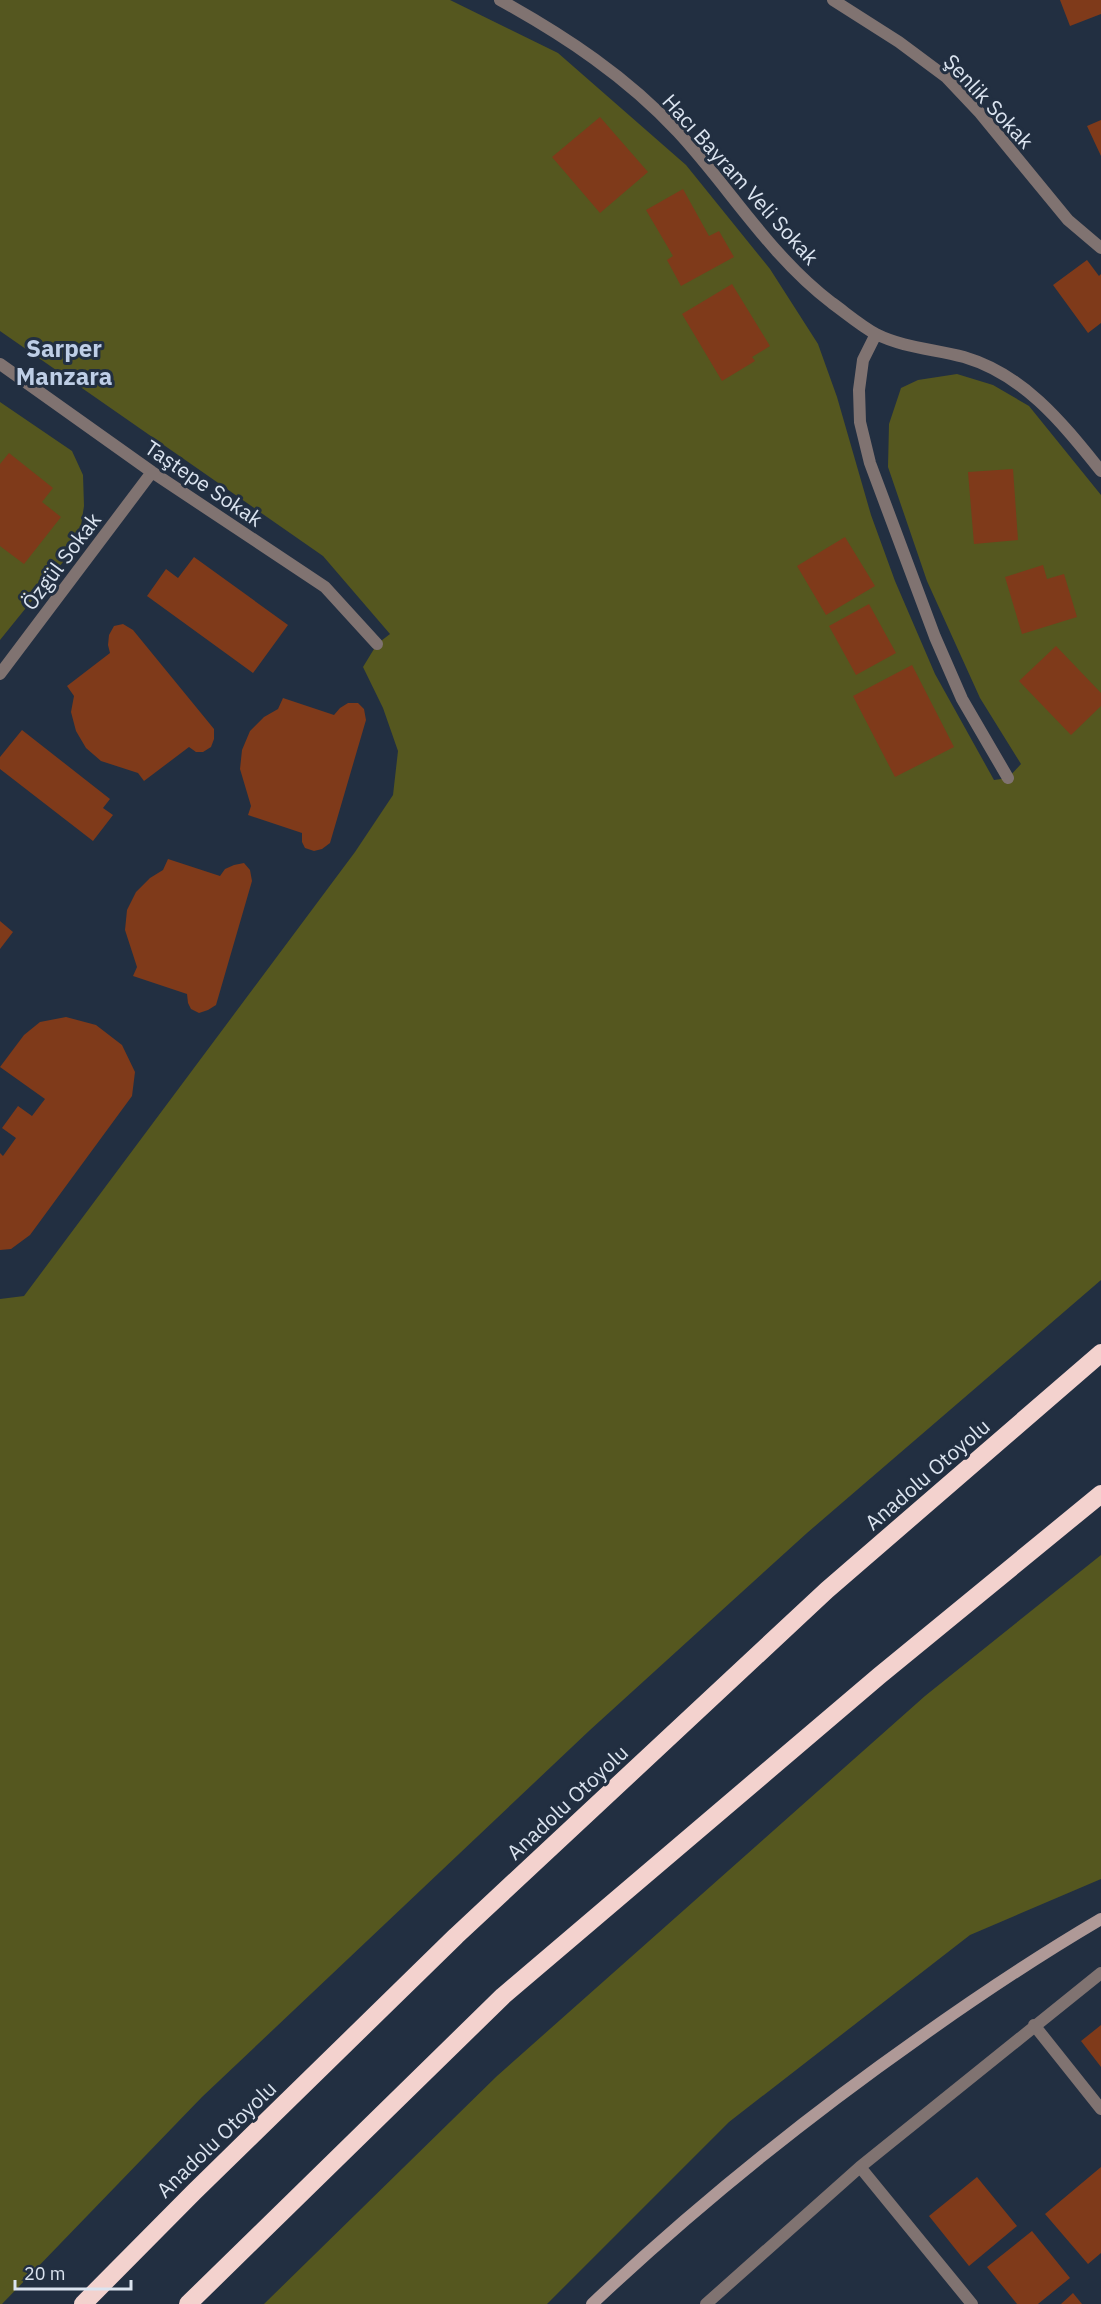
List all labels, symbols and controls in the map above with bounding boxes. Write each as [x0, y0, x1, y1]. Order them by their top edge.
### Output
street label: Şenlik Sokak [938, 48, 1040, 154]
street label: Hacı Bayram Veli Sokak [657, 87, 825, 271]
district label: Sarper Manzara [16, 332, 112, 392]
street label: Taştepe Sokak [140, 433, 268, 533]
street label: Özgül Sokak [15, 506, 107, 616]
street label: Anadolu Otoyolu [859, 1412, 995, 1536]
street label: Anadolu Otoyolu [500, 1738, 634, 1866]
street label: Anadolu Otoyolu [150, 2074, 282, 2204]
scale bar [15, 2253, 130, 2291]
text: 20 m [24, 2262, 66, 2285]

